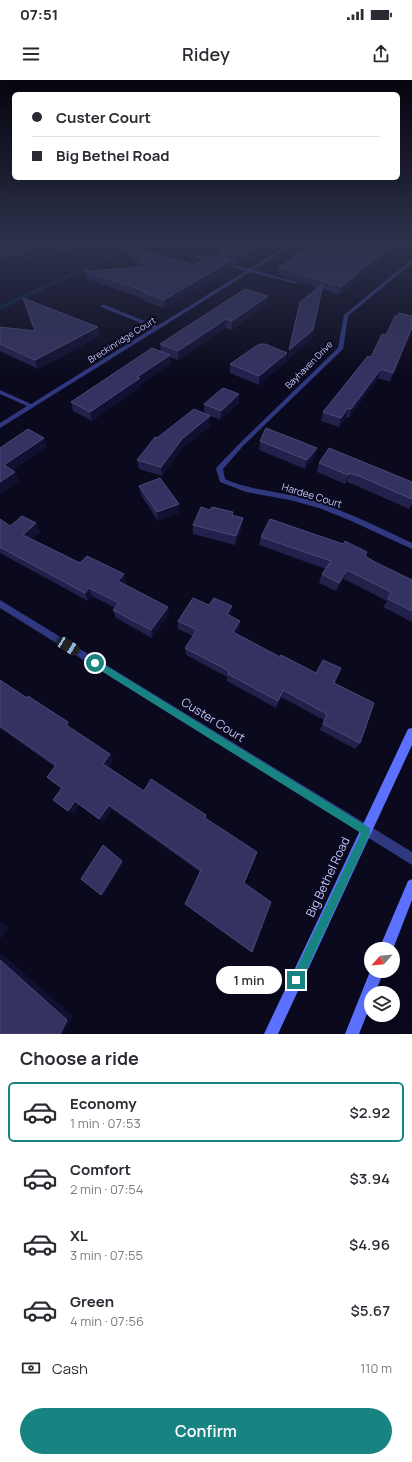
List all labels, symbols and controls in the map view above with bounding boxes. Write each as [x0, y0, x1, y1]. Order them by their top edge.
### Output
text: 07:51 [20, 4, 58, 25]
text: Ridey [182, 42, 230, 66]
icon: menu [20, 43, 42, 65]
icon: share [370, 43, 392, 65]
text: Custer Court [56, 107, 151, 128]
text: Big Bethel Road [56, 145, 170, 166]
street label: Breckinridge Court [85, 313, 159, 366]
street label: Bayhaven Drive [282, 338, 335, 391]
street label: Hardee Court [280, 479, 344, 511]
car [55, 635, 81, 657]
route start [86, 654, 104, 672]
street label: Custer Court [178, 693, 249, 746]
street label: Big Bethel Road [302, 834, 354, 920]
north arrow [364, 942, 400, 978]
map controls [364, 942, 400, 1022]
callout: 1 min [216, 966, 282, 994]
text: 1 min [234, 971, 265, 989]
route end [287, 971, 305, 989]
button: layers [364, 986, 400, 1022]
text: Choose a ride [20, 1046, 139, 1070]
text: Economy [70, 1093, 137, 1114]
icon: car [22, 1094, 58, 1130]
text: $2.92 [350, 1102, 390, 1123]
text: 1 min · 07:53 [70, 1114, 141, 1132]
text: Comfort [70, 1159, 131, 1180]
icon: car [22, 1160, 58, 1196]
text: $3.94 [350, 1168, 390, 1189]
text: 2 min · 07:54 [70, 1180, 143, 1198]
text: XL [70, 1225, 88, 1246]
icon: car [22, 1226, 58, 1262]
text: $4.96 [349, 1234, 390, 1255]
text: 3 min · 07:55 [70, 1246, 143, 1264]
text: Green [70, 1291, 114, 1312]
icon: car [22, 1292, 58, 1328]
text: $5.67 [351, 1300, 390, 1321]
text: 4 min · 07:56 [70, 1312, 144, 1330]
icon: cash [20, 1357, 42, 1379]
text: Cash [52, 1358, 88, 1379]
text: 110 m [360, 1359, 392, 1377]
button: Confirm [20, 1408, 392, 1454]

